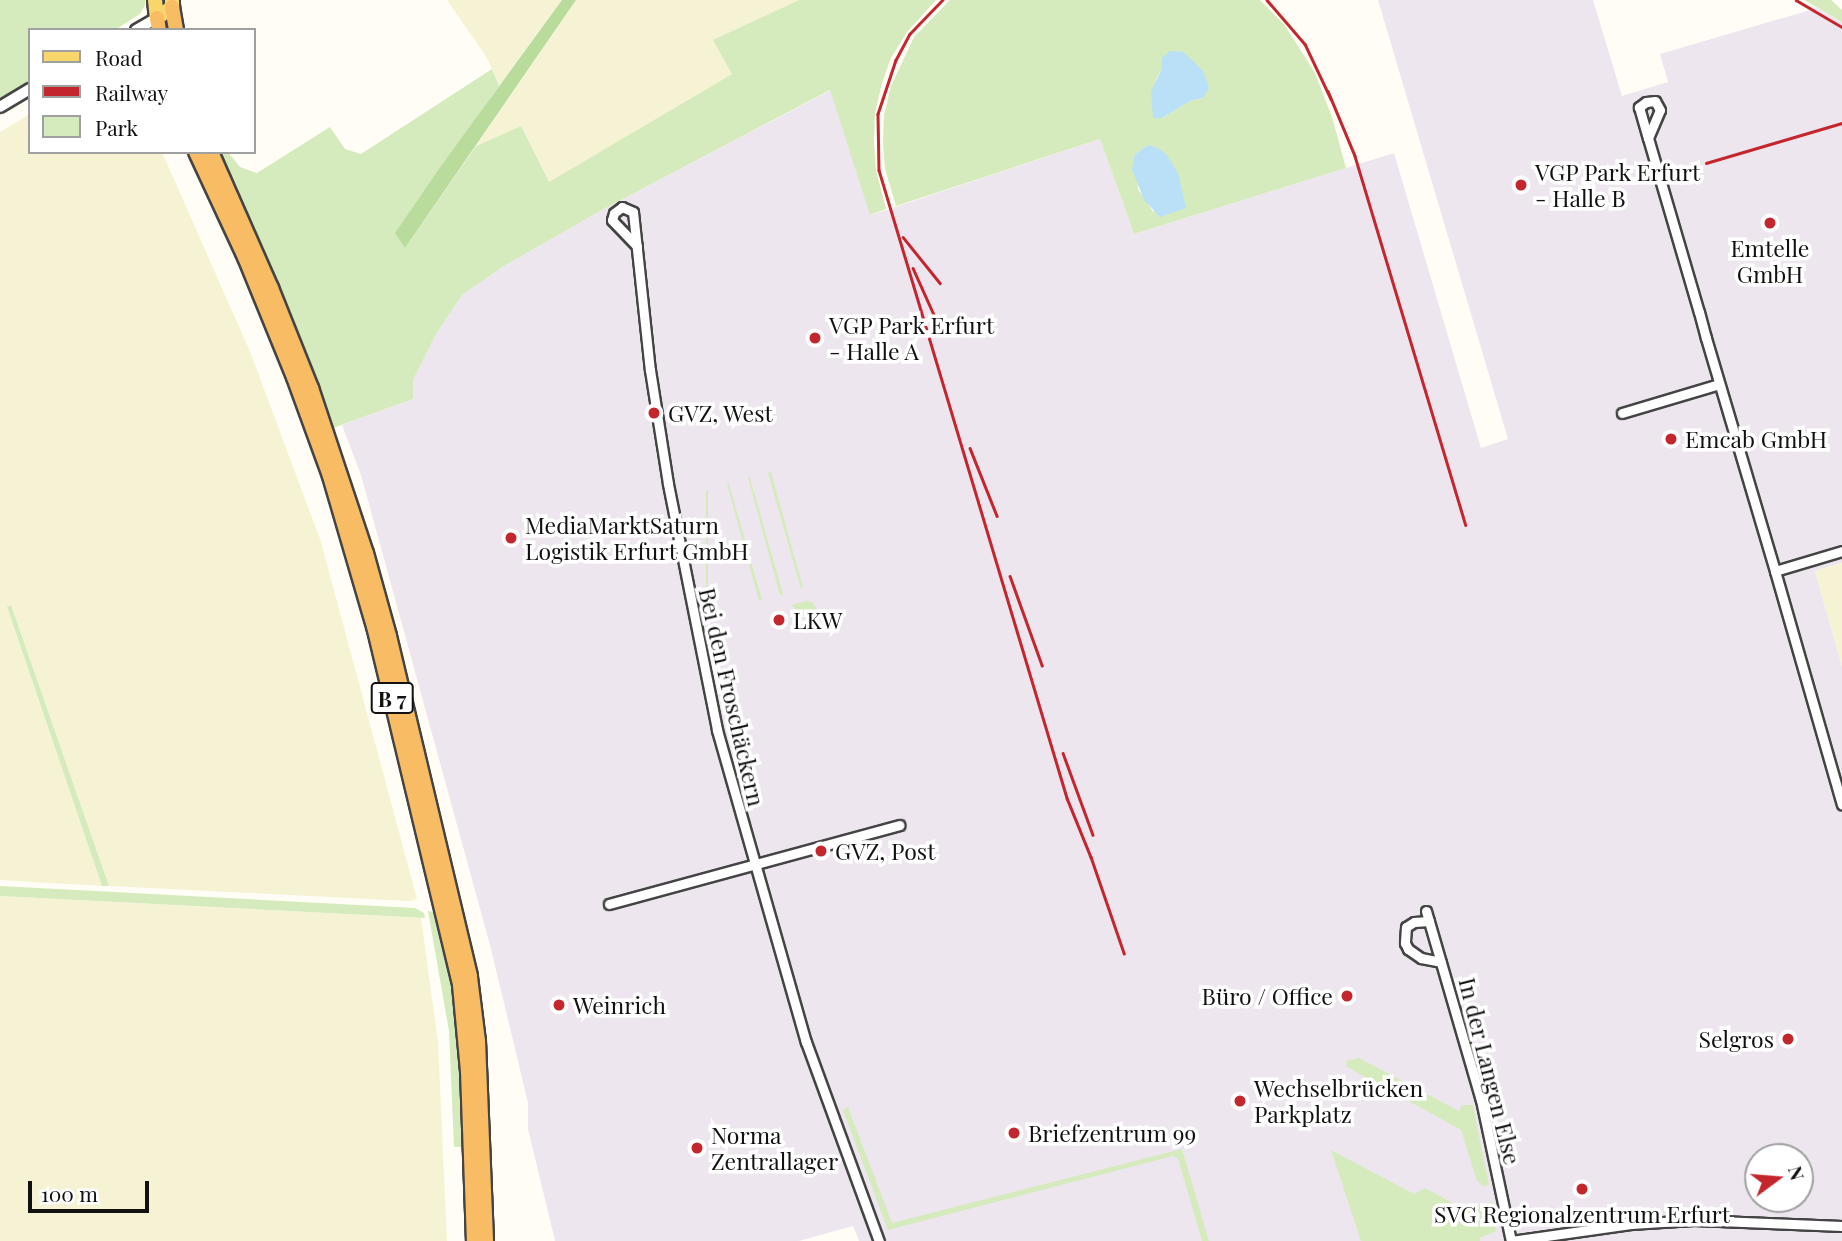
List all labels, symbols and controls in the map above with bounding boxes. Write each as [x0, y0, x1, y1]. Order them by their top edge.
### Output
legend [28, 28, 256, 154]
text: Road [95, 43, 143, 71]
text: Railway [95, 78, 168, 106]
text: Park [95, 113, 138, 141]
place label: VGP Park Erfurt - Halle B [1535, 158, 1701, 212]
marker: VGP Park Erfurt - Halle B [1513, 177, 1529, 193]
marker: Emtelle GmbH [1762, 215, 1778, 231]
place label: Emtelle GmbH [1731, 234, 1809, 288]
place label: VGP Park Erfurt - Halle A [829, 311, 995, 365]
marker: VGP Park Erfurt - Halle A [807, 330, 823, 346]
place label: GVZ, West [668, 399, 773, 427]
marker: GVZ, West [646, 405, 662, 421]
place label: Emcab GmbH [1685, 425, 1827, 453]
marker: Emcab GmbH [1663, 431, 1679, 447]
place label: MediaMarktSaturn Logistik Erfurt GmbH [525, 511, 749, 565]
marker: MediaMarktSaturn Logistik Erfurt GmbH [503, 530, 519, 546]
street label: Bei den Froschäckern [693, 585, 771, 809]
place label: LKW [793, 606, 842, 634]
marker: LKW [771, 612, 787, 628]
road number: B 7 [369, 680, 415, 716]
place label: GVZ, Post [835, 837, 935, 865]
marker: GVZ, Post [813, 843, 829, 859]
street label: In der Langen Else [1453, 974, 1527, 1168]
place label: Büro / Office [1202, 982, 1333, 1010]
marker: Büro / Office [1339, 988, 1355, 1004]
place label: Weinrich [573, 991, 666, 1019]
marker: Weinrich [551, 997, 567, 1013]
place label: Selgros [1699, 1025, 1774, 1053]
marker: Selgros [1780, 1031, 1796, 1047]
place label: Wechselbrücken Parkplatz [1254, 1074, 1423, 1128]
marker: Wechselbrücken Parkplatz [1232, 1093, 1248, 1109]
place label: Briefzentrum 99 [1028, 1119, 1196, 1147]
place label: Norma Zentrallager [711, 1121, 838, 1175]
marker: Briefzentrum 99 [1006, 1125, 1022, 1141]
marker: Norma Zentrallager [689, 1140, 705, 1156]
north arrow [1744, 1143, 1814, 1213]
text: N [1783, 1163, 1812, 1183]
scale bar [32, 1168, 152, 1212]
text: 100 m [41, 1179, 98, 1207]
marker: SVG Regionalzentrum Erfurt [1574, 1181, 1590, 1197]
place label: SVG Regionalzentrum Erfurt [1434, 1200, 1730, 1228]

